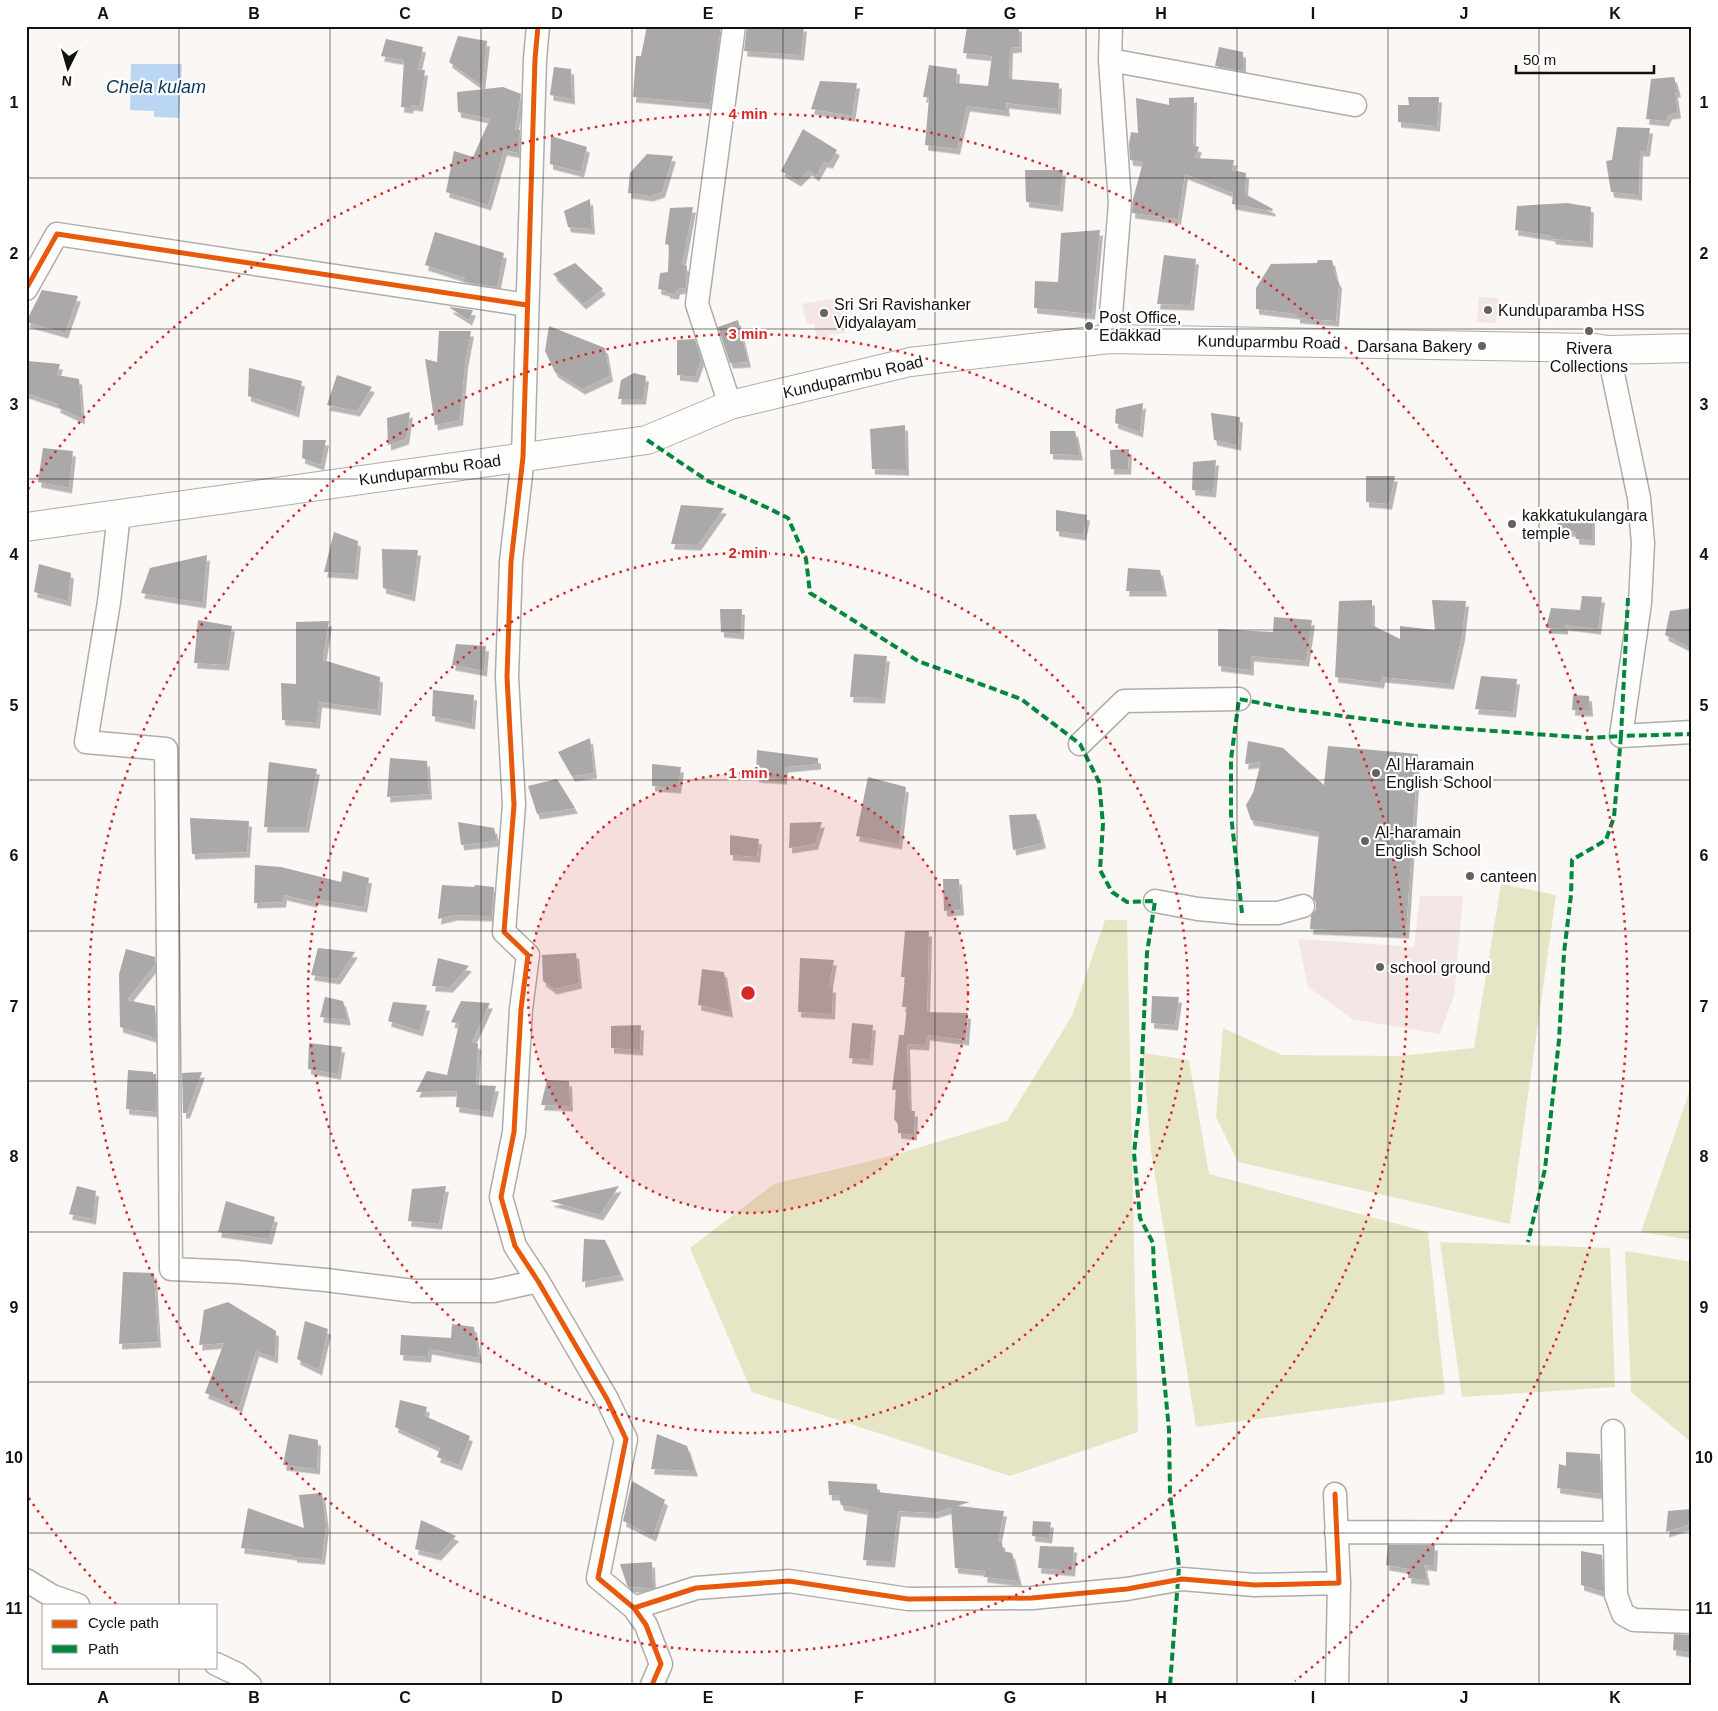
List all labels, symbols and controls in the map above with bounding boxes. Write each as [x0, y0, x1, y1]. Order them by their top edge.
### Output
text: A [97, 5, 109, 22]
text: B [248, 5, 260, 22]
text: C [399, 5, 411, 22]
text: D [551, 5, 563, 22]
text: E [703, 5, 714, 22]
text: F [854, 5, 864, 22]
text: G [1004, 5, 1016, 22]
text: H [1155, 5, 1167, 22]
text: I [1311, 5, 1315, 22]
text: J [1460, 5, 1468, 22]
text: K [1609, 5, 1621, 22]
north arrow [42, 42, 92, 92]
scale bar [1516, 42, 1653, 74]
text: 50 m [1523, 51, 1556, 68]
text: N [61, 73, 73, 89]
water label: Chela kulam [106, 77, 206, 97]
text: 1 [10, 94, 19, 111]
text: 1 [1700, 94, 1709, 111]
text: 4 min [728, 105, 768, 122]
text: 2 [10, 245, 19, 262]
text: 2 [1700, 245, 1709, 262]
place label: Sri Sri Ravishanker Vidyalayam [834, 296, 972, 331]
place label: Kunduparamba HSS [1498, 302, 1645, 319]
marker: Kunduparamba HSS [1482, 304, 1494, 316]
marker: Sri Sri Ravishanker Vidyalayam [818, 307, 830, 319]
place label: Post Office, Edakkad [1099, 309, 1181, 344]
marker: Post Office, Edakkad [1083, 320, 1095, 332]
text: 3 min [728, 325, 768, 342]
marker: Rivera Collections [1583, 325, 1595, 337]
street label: Kunduparmbu Road [1197, 332, 1341, 352]
place label: Darsana Bakery [1357, 338, 1472, 355]
marker: Darsana Bakery [1476, 340, 1488, 352]
place label: Rivera Collections [1550, 340, 1628, 375]
street label: Kunduparmbu Road [781, 353, 925, 401]
text: 3 [10, 396, 19, 413]
text: 3 [1700, 396, 1709, 413]
street label: Kunduparmbu Road [358, 452, 502, 488]
place label: kakkatukulangara temple [1522, 507, 1648, 542]
marker: kakkatukulangara temple [1506, 518, 1518, 530]
text: 2 min [728, 544, 768, 561]
text: 4 [10, 546, 19, 563]
text: 4 [1700, 546, 1709, 563]
text: 5 [10, 697, 19, 714]
text: 5 [1700, 697, 1709, 714]
place label: Al Haramain English School [1386, 756, 1492, 791]
text: 1 min [728, 764, 768, 781]
marker: Al Haramain English School [1370, 767, 1382, 779]
place label: Al-haramain English School [1375, 824, 1481, 859]
marker: Al-haramain English School [1359, 835, 1371, 847]
text: 6 [10, 847, 19, 864]
text: 6 [1700, 847, 1709, 864]
place label: canteen [1480, 868, 1537, 885]
marker: canteen [1464, 870, 1476, 882]
place label: school ground [1390, 959, 1491, 976]
marker: school ground [1374, 961, 1386, 973]
centre of rings [739, 984, 757, 1002]
text: 7 [10, 998, 19, 1015]
text: 7 [1700, 998, 1709, 1015]
text: 8 [10, 1148, 19, 1165]
text: 8 [1700, 1148, 1709, 1165]
text: 9 [10, 1299, 19, 1316]
text: 9 [1700, 1299, 1709, 1316]
text: 10 [5, 1449, 23, 1466]
text: 10 [1695, 1449, 1713, 1466]
text: 11 [6, 1600, 23, 1617]
text: 11 [1696, 1600, 1713, 1617]
legend [42, 1604, 218, 1668]
text: Cycle path [88, 1614, 159, 1631]
text: Path [88, 1640, 119, 1657]
text: A [97, 1689, 109, 1706]
text: B [248, 1689, 260, 1706]
text: C [399, 1689, 411, 1706]
text: D [551, 1689, 563, 1706]
text: E [703, 1689, 714, 1706]
text: F [854, 1689, 864, 1706]
text: G [1004, 1689, 1016, 1706]
text: H [1155, 1689, 1167, 1706]
text: I [1311, 1689, 1315, 1706]
text: J [1460, 1689, 1468, 1706]
text: K [1609, 1689, 1621, 1706]

